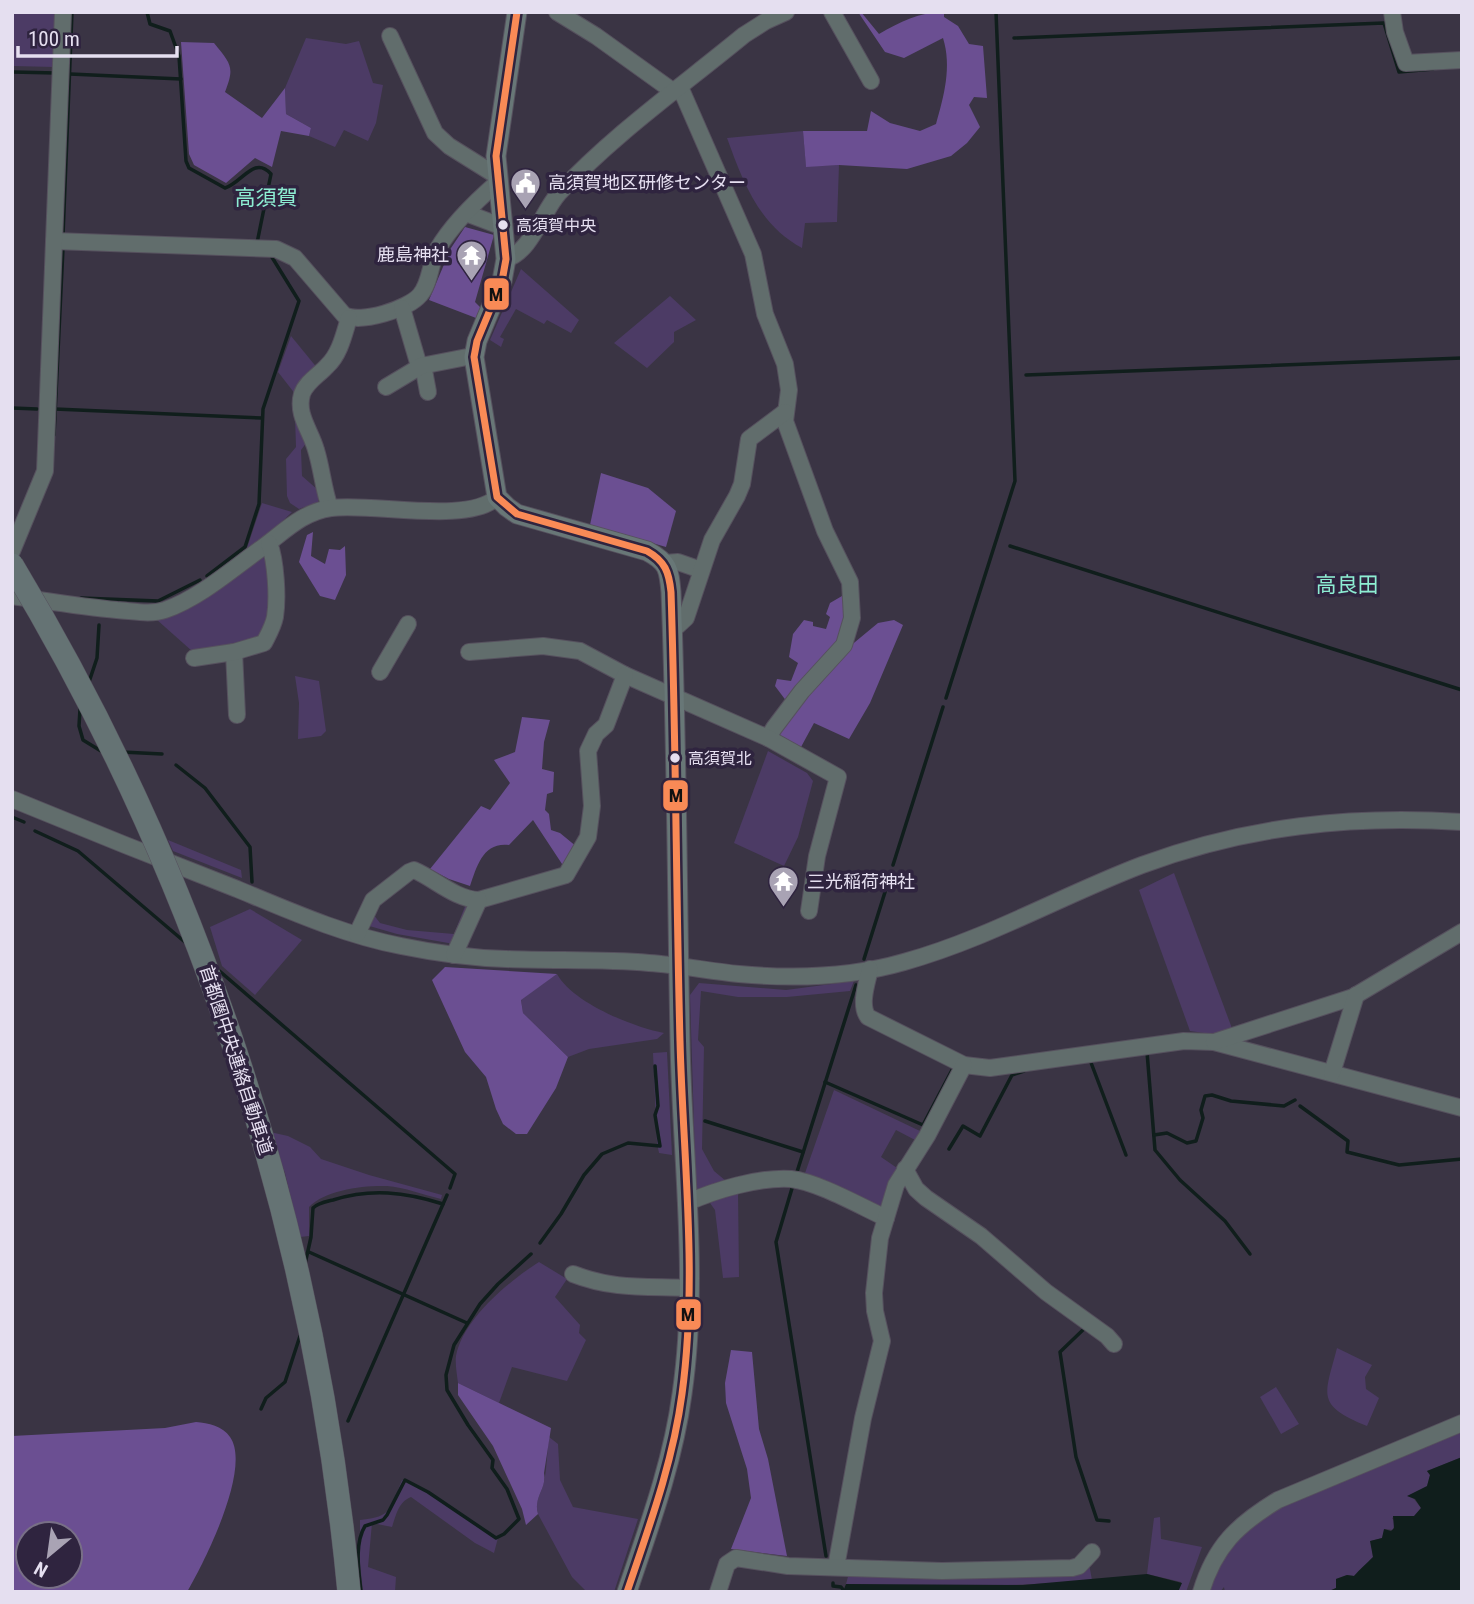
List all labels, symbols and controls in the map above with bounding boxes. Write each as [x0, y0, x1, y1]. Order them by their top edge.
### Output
scale bar [18, 14, 177, 58]
text: 100 m [28, 27, 80, 51]
public building icon: 高須賀地区研修センター [508, 166, 542, 210]
place label: 高須賀地区研修センター [548, 172, 746, 193]
district label: 高須賀 [235, 186, 298, 210]
place label: 高須賀中央 [516, 216, 596, 235]
marker: 高須賀中央 [496, 218, 510, 232]
temple icon: 鹿島神社 [455, 238, 489, 282]
place label: 鹿島神社 [377, 244, 449, 265]
line badge: M [483, 277, 510, 311]
text: M [489, 283, 503, 306]
district label: 高良田 [1316, 573, 1379, 597]
place label: 高須賀北 [688, 749, 752, 768]
marker: 高須賀北 [668, 751, 682, 765]
line badge: M [662, 779, 689, 812]
text: M [669, 784, 683, 807]
temple icon: 三光稲荷神社 [767, 865, 801, 909]
place label: 三光稲荷神社 [807, 871, 915, 892]
street label: 首都圏中央連絡自動車道 [196, 962, 277, 1157]
line badge: M [675, 1298, 702, 1331]
text: M [681, 1303, 695, 1326]
north arrow [14, 1520, 84, 1590]
text: N [30, 1557, 52, 1582]

